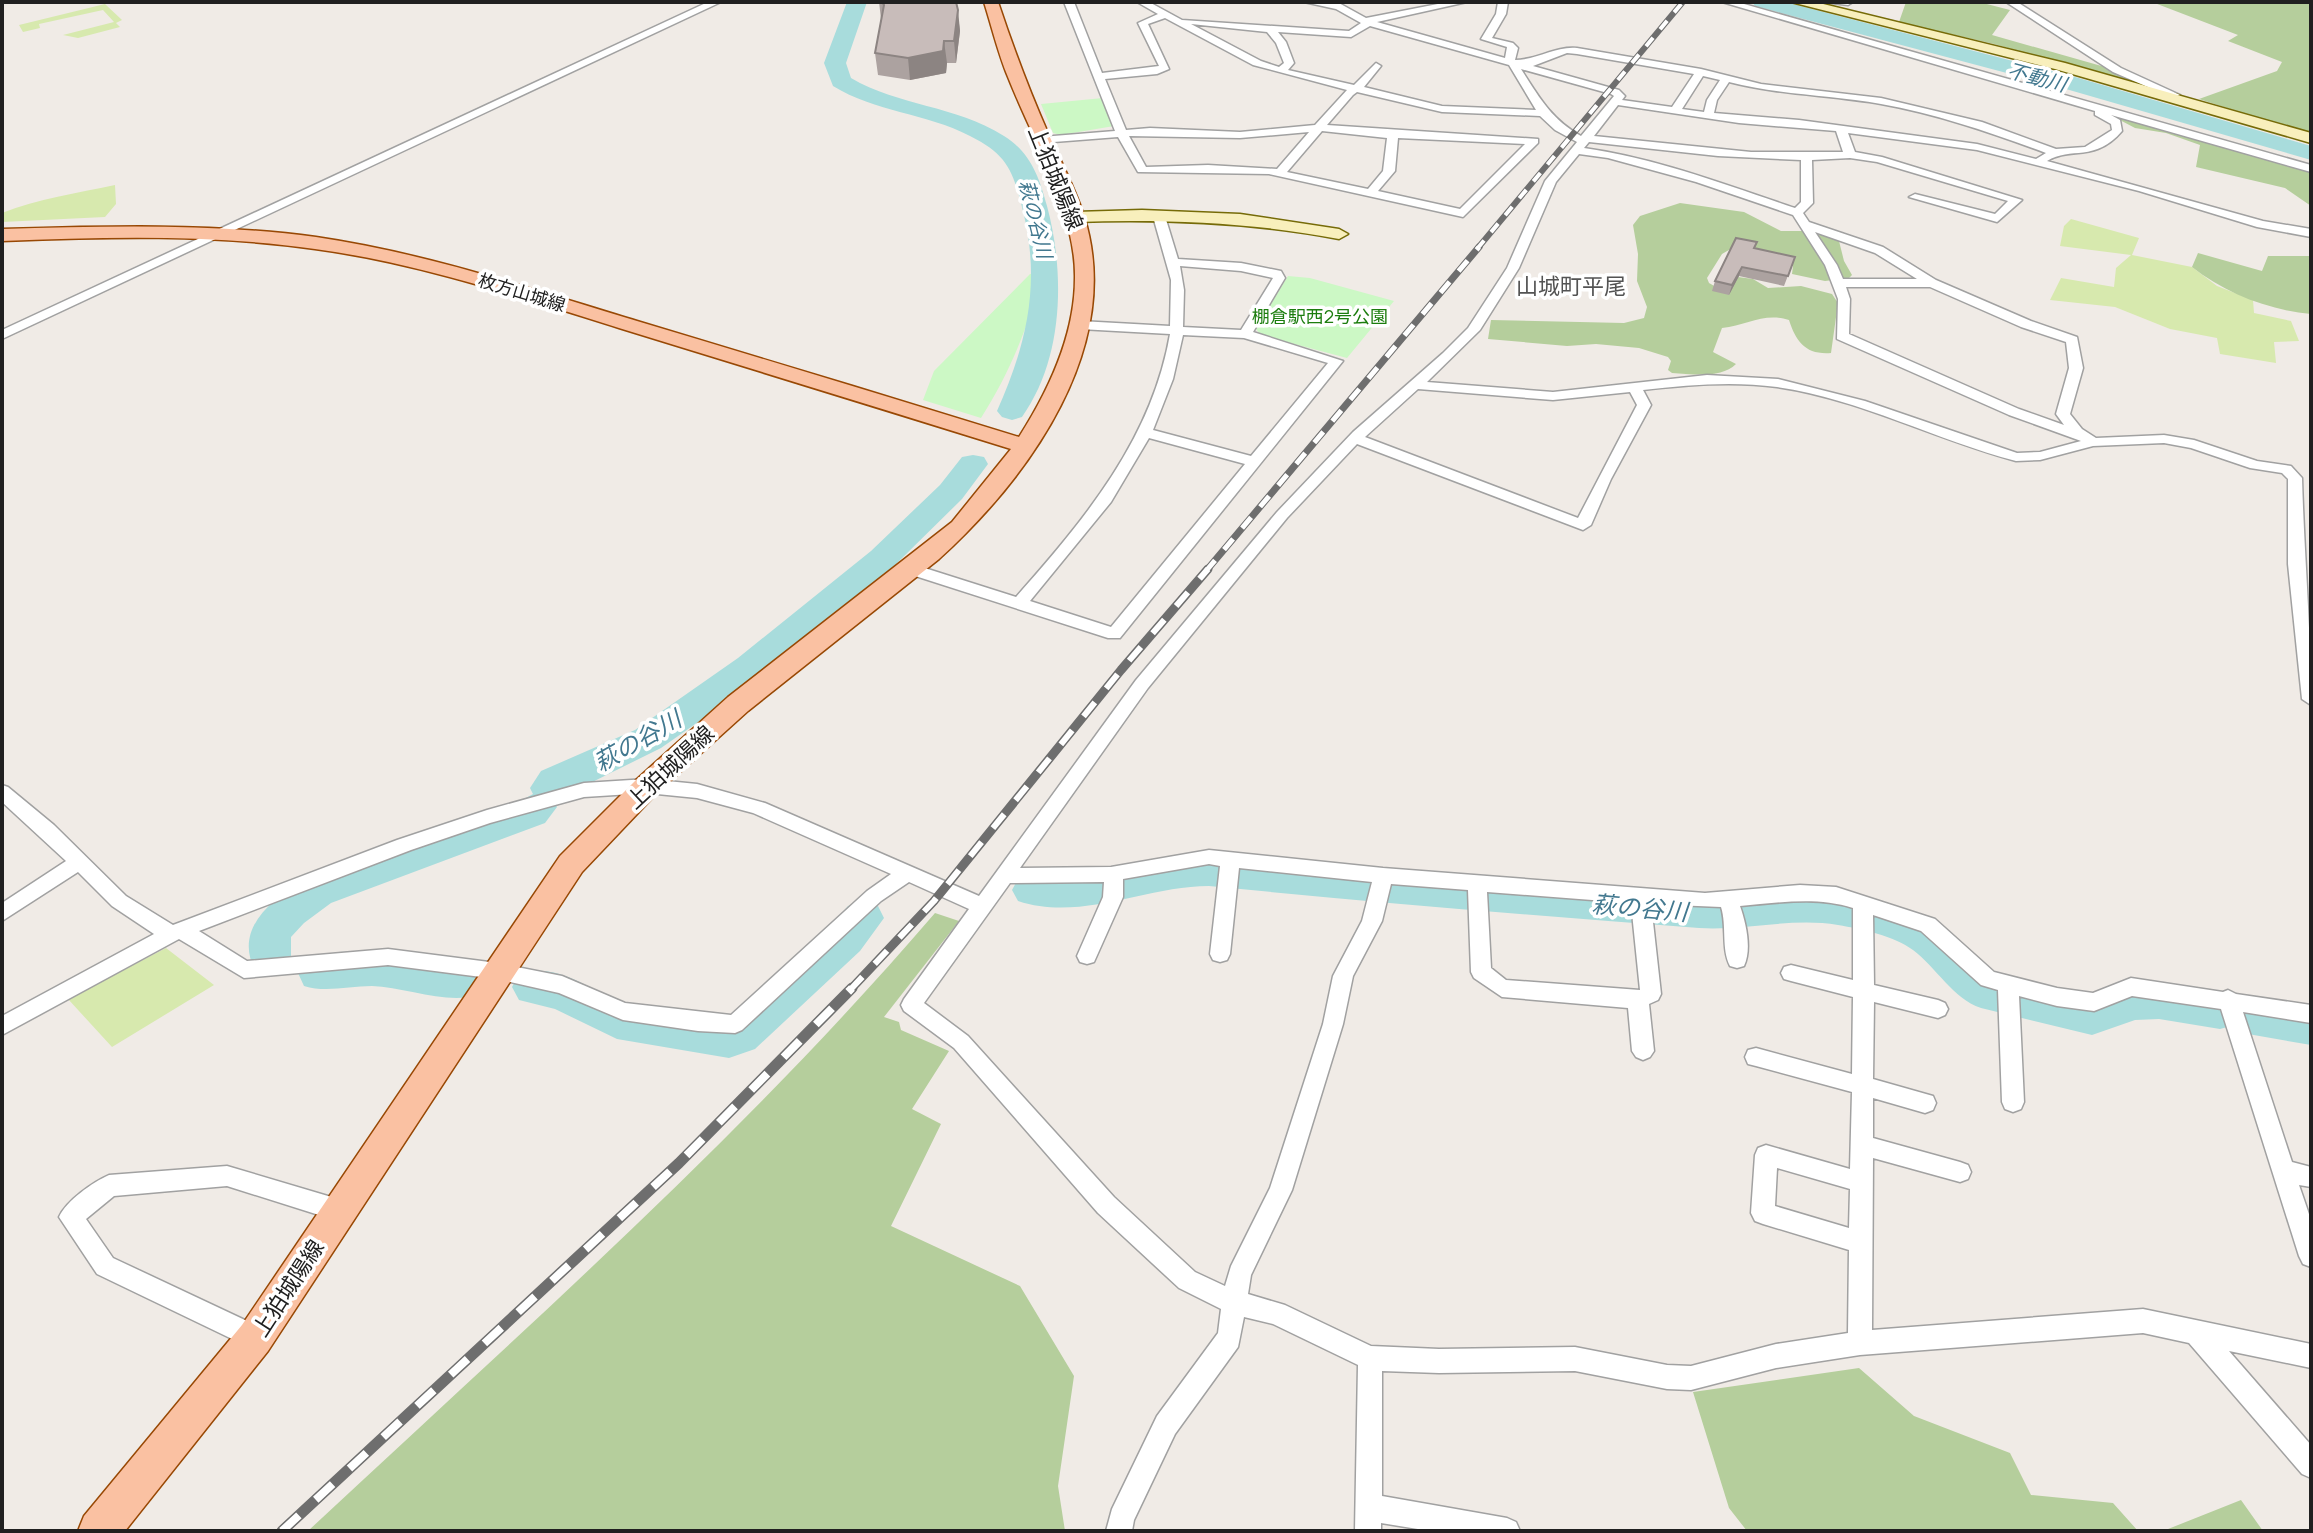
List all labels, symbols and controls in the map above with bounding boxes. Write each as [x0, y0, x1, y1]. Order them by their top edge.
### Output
water label: 不動川 [2005, 56, 2071, 98]
street label: 上狛城陽線 [1021, 121, 1091, 235]
water label: 萩の谷川 [1013, 177, 1059, 263]
street label: 枚方山城線 [475, 267, 569, 317]
district label: 山城町平尾 [1516, 271, 1626, 301]
park label: 棚倉駅西2号公園 [1252, 304, 1388, 328]
water label: 萩の谷川 [587, 700, 689, 778]
street label: 上狛城陽線 [620, 719, 720, 815]
water label: 萩の谷川 [1591, 886, 1692, 928]
street label: 上狛城陽線 [245, 1234, 331, 1342]

